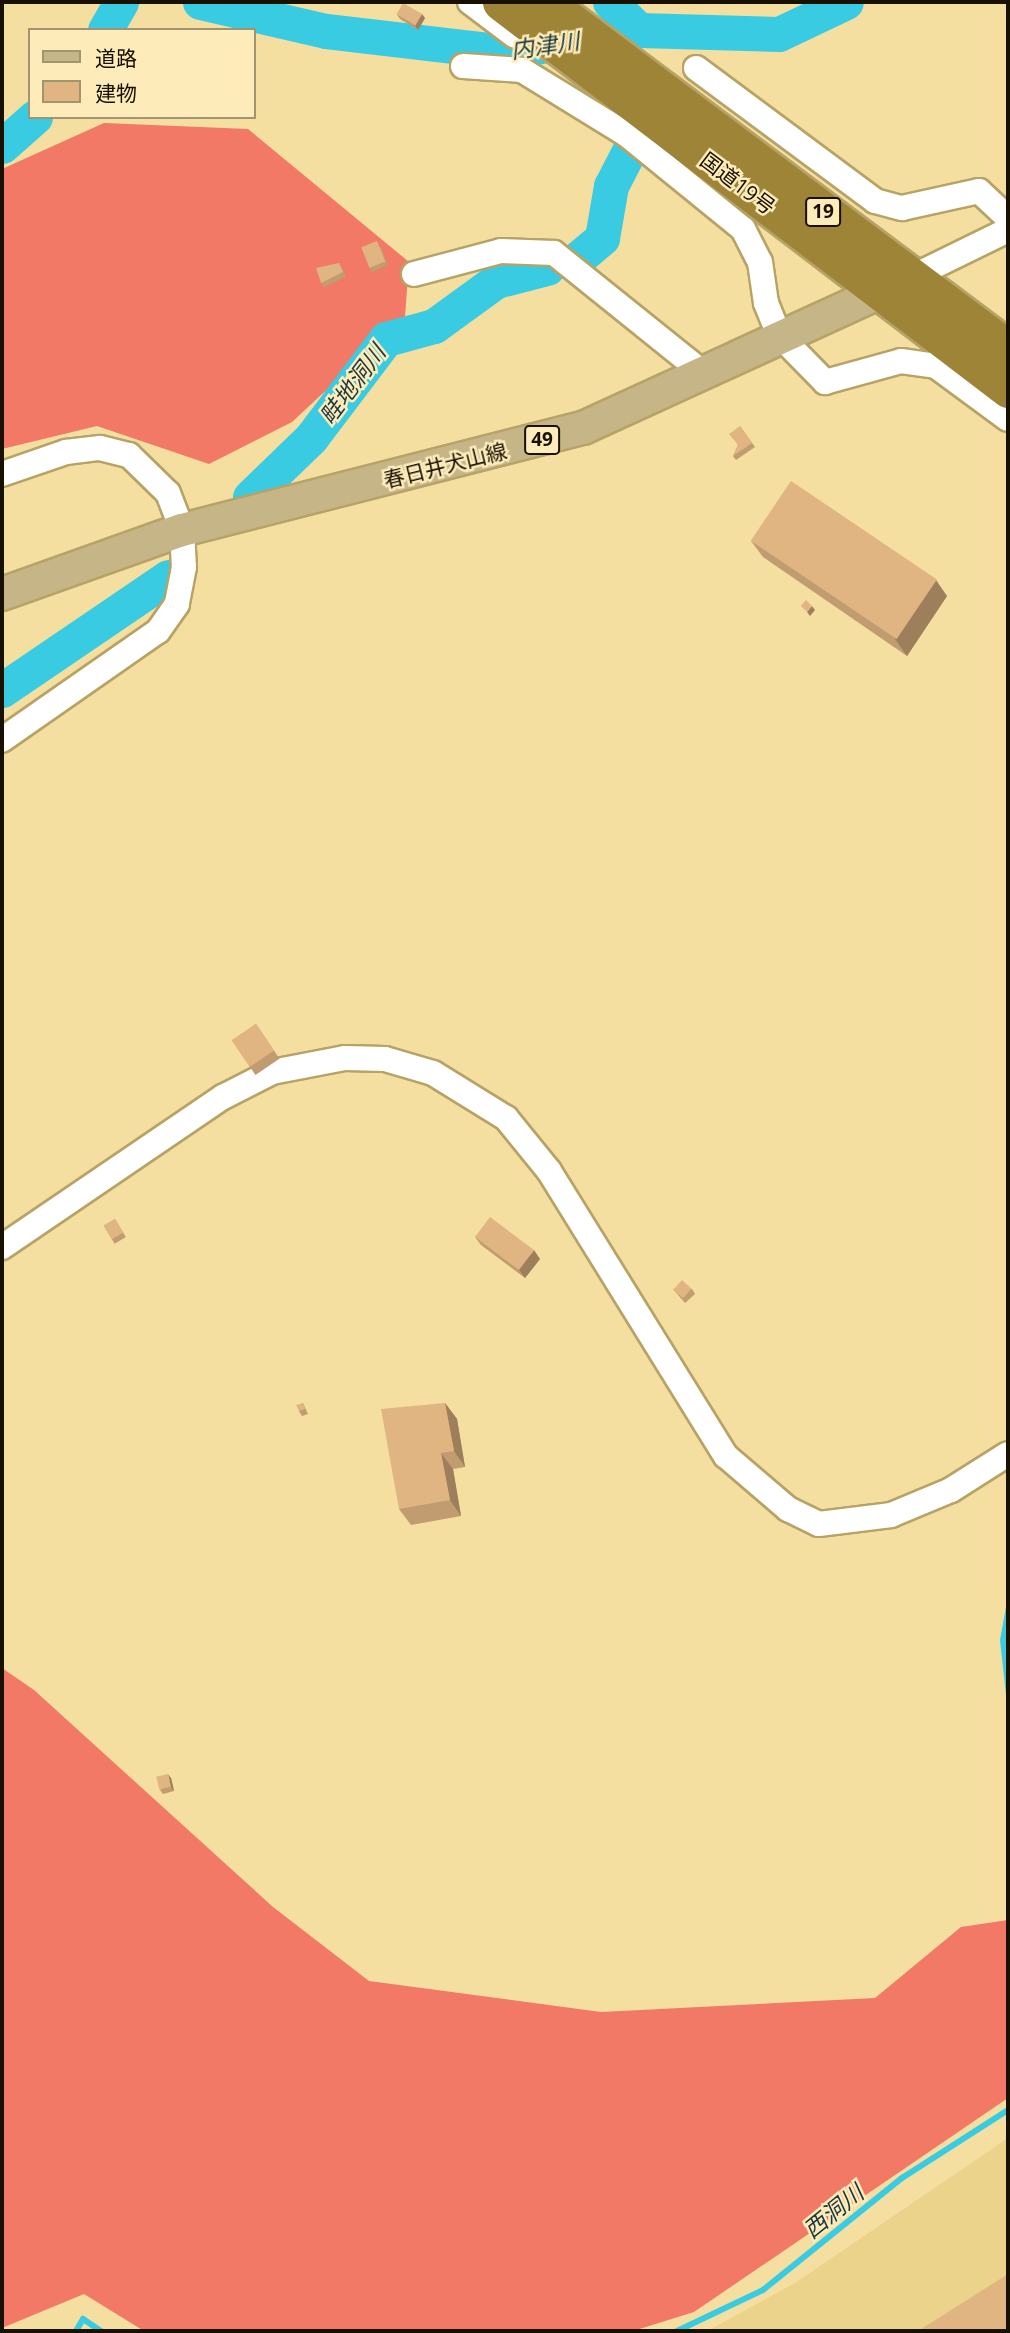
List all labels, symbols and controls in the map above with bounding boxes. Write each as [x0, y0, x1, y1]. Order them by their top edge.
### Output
water label: 内津川 [509, 27, 581, 63]
legend [28, 28, 256, 119]
text: 道路 [95, 44, 137, 72]
text: 建物 [95, 79, 137, 107]
street label: 国道19号 [696, 147, 780, 219]
road number: 19 [804, 196, 842, 228]
water label: 畦地洞川 [313, 339, 391, 429]
road number: 49 [523, 424, 561, 456]
street label: 春日井犬山線 [381, 438, 509, 492]
water label: 西洞川 [798, 2179, 868, 2243]

